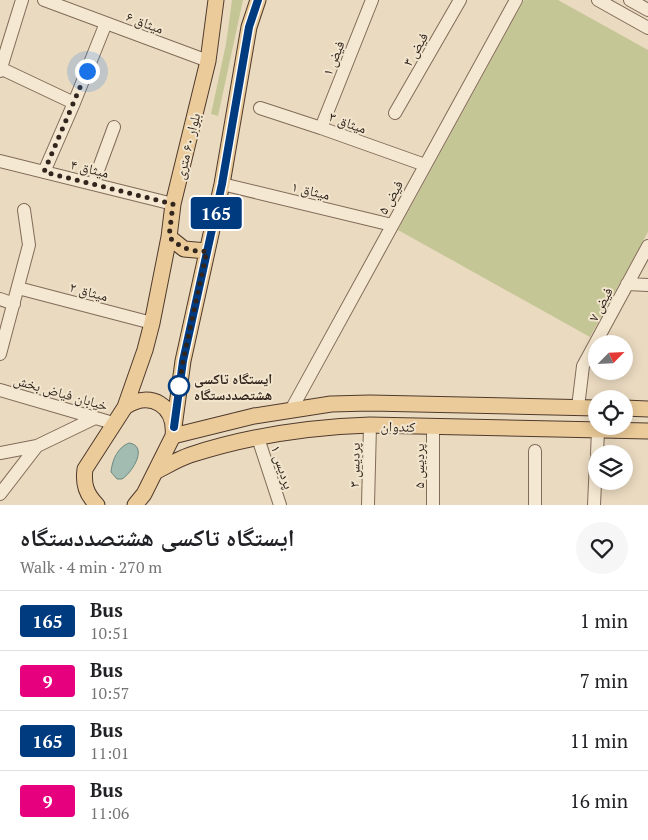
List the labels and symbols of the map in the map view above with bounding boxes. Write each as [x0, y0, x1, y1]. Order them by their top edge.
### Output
street label: میثاق ۶ [124, 6, 166, 38]
street label: فیض ۳ [398, 29, 432, 69]
street label: فیض ۱ [317, 38, 349, 78]
your location [75, 59, 100, 84]
street label: میثاق ۳ [327, 106, 369, 138]
street label: بلوار ۶۰ متری [170, 111, 204, 181]
street label: میثاق ۴ [69, 154, 111, 182]
street label: میثاق ۱ [290, 176, 332, 204]
street label: فیض ۵ [373, 177, 407, 217]
line badge: 165 [187, 197, 245, 229]
street label: میثاق ۲ [68, 277, 110, 305]
street label: فیض ۷ [583, 284, 617, 324]
north arrow [588, 335, 632, 380]
street label: خیابان فیاض بخش [12, 369, 110, 415]
place label: ایستگاه تاکسی هشتصددستگاه [194, 369, 272, 404]
marker: ایستگاه تاکسی هشتصددستگاه [168, 375, 190, 397]
street label: کندوان [381, 416, 416, 436]
street label: پردیس ۳ [344, 442, 364, 488]
street label: پردیس ۱ [267, 443, 299, 492]
street label: پردیس ۵ [409, 443, 428, 489]

